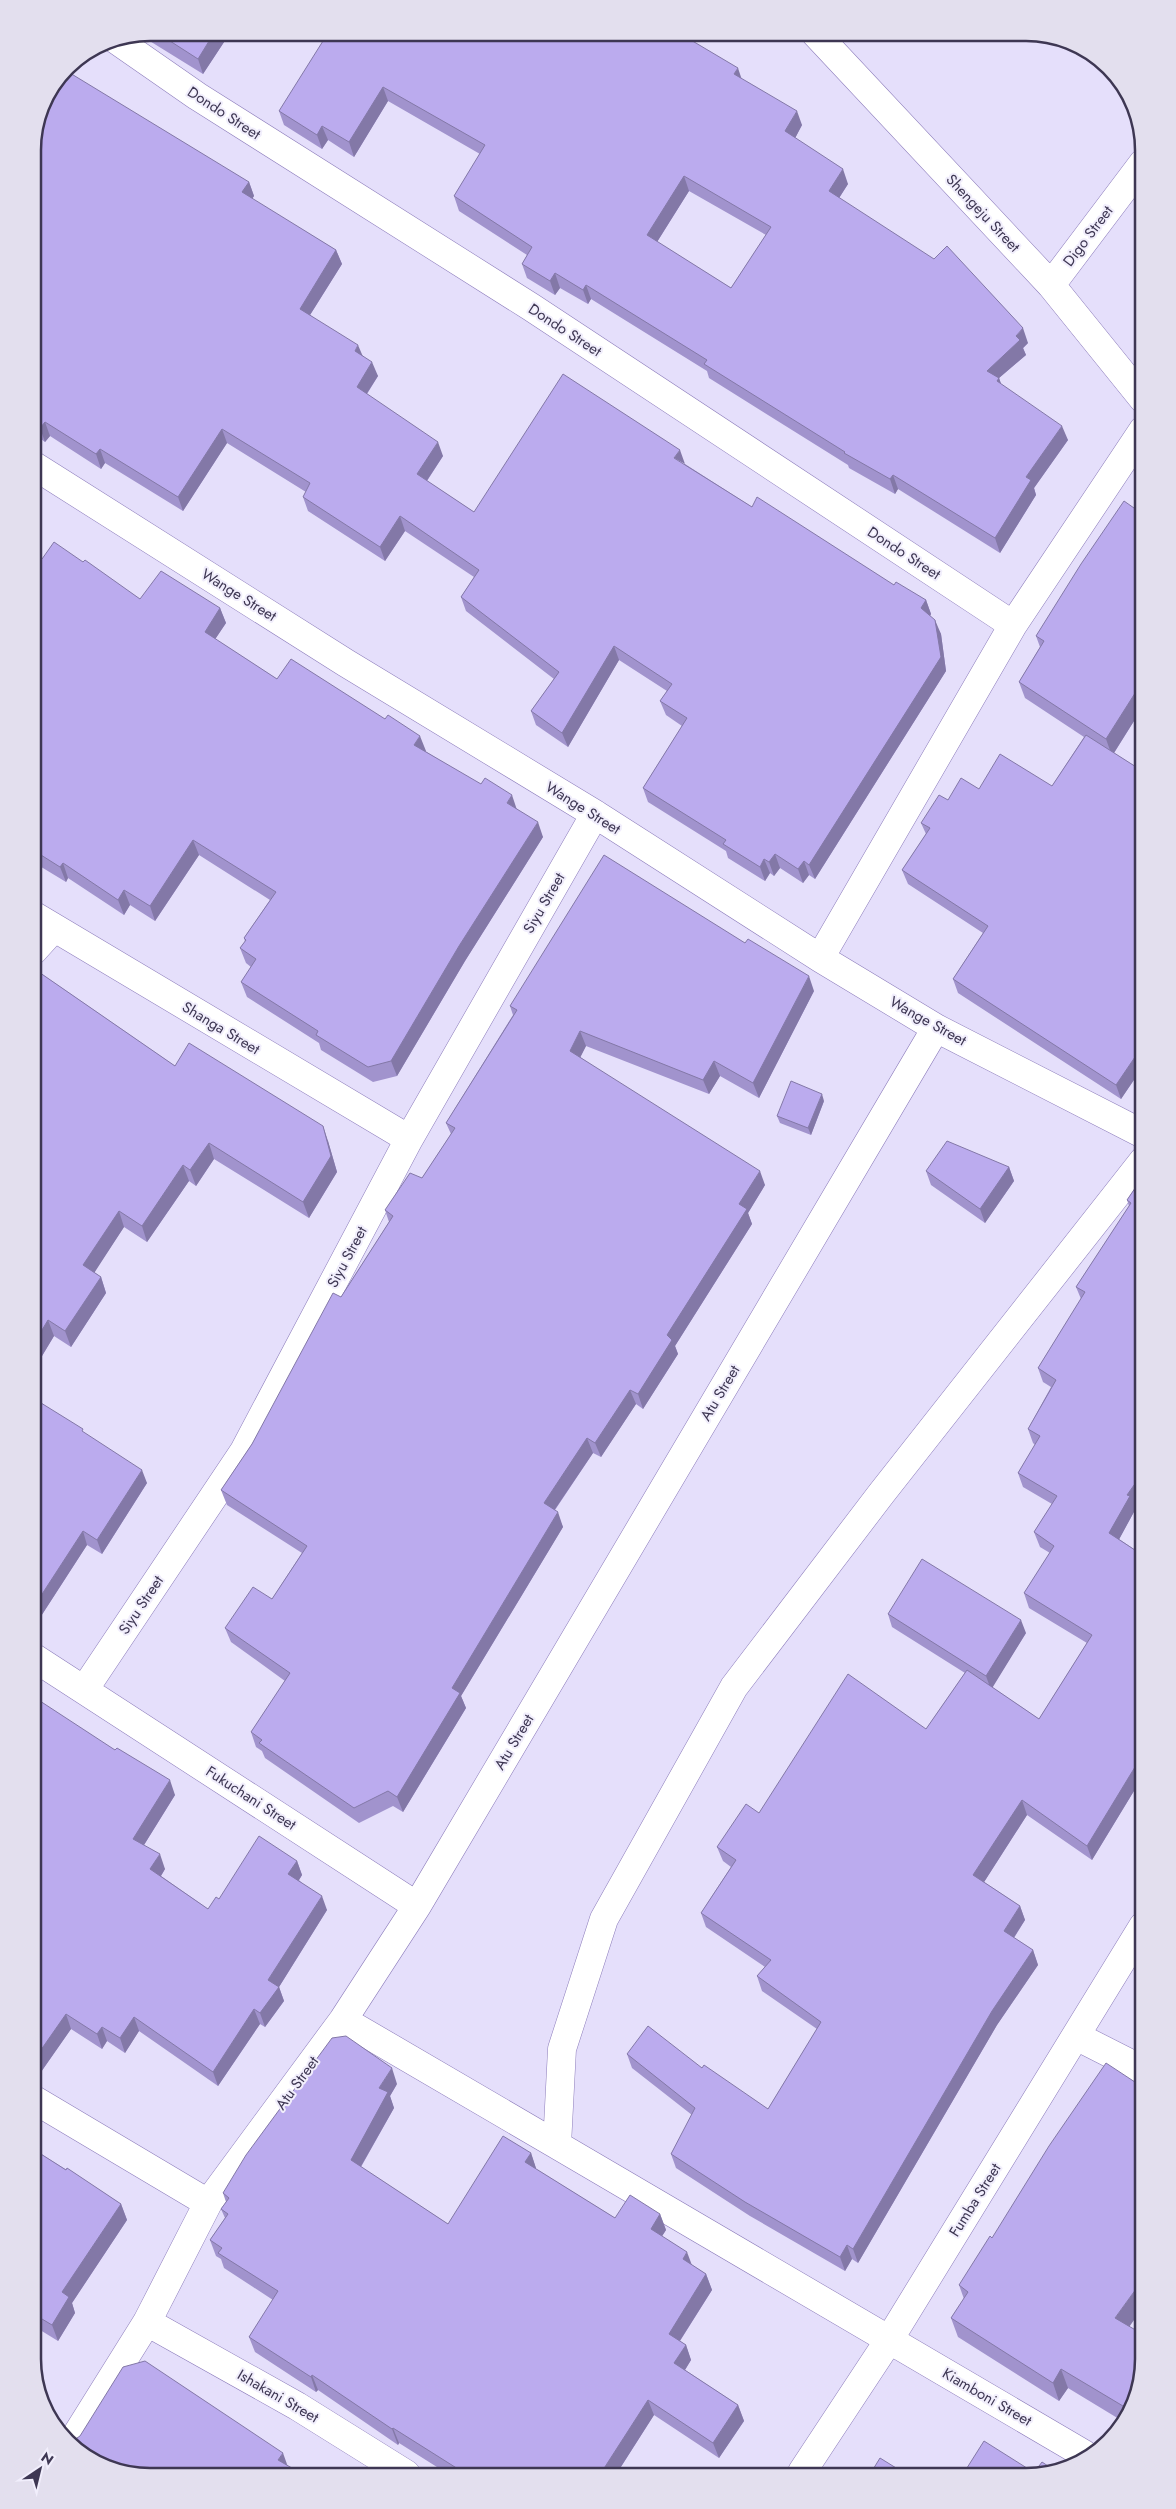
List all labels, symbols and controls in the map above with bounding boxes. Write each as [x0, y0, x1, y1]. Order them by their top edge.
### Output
street label: Dondo Street [183, 81, 265, 145]
street label: Shengeju Street [941, 169, 1025, 257]
street label: Digo Street [1058, 201, 1118, 271]
street label: Dondo Street [524, 298, 606, 362]
street label: Dondo Street [863, 521, 945, 585]
street label: Wange Street [197, 563, 281, 627]
street label: Wange Street [541, 776, 625, 840]
street label: Siyu Street [518, 868, 570, 937]
street label: Wange Street [885, 991, 971, 1051]
street label: Shanga Street [178, 996, 264, 1060]
street label: Siyu Street [322, 1222, 373, 1292]
street label: Atu Street [695, 1361, 746, 1425]
street label: Siyu Street [113, 1571, 169, 1639]
street label: Atu Street [489, 1710, 540, 1774]
street label: Fukuchani Street [202, 1761, 301, 1836]
street label: Atu Street [270, 2051, 324, 2114]
street label: Fumba Street [944, 2159, 1006, 2241]
street label: Kiamboni Street [938, 2362, 1036, 2432]
street label: Ishakani Street [233, 2364, 323, 2428]
north arrow [15, 2444, 65, 2494]
text: N [37, 2447, 58, 2470]

